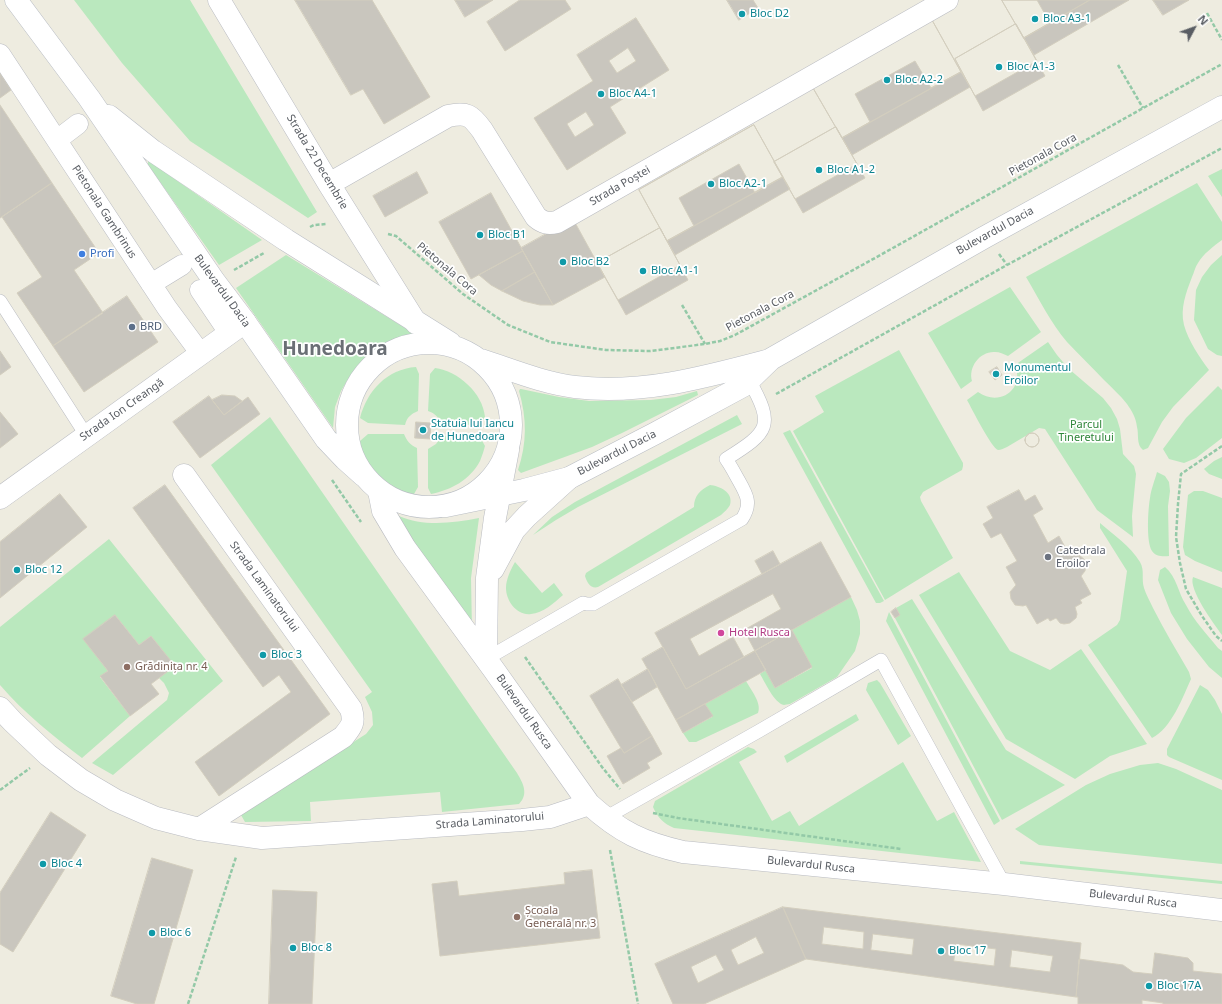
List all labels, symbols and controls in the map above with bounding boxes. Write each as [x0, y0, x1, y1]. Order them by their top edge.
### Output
place label: Bloc D2 [750, 7, 789, 21]
north arrow [1174, 8, 1214, 48]
marker: Bloc D2 [737, 9, 747, 19]
text: N [1195, 11, 1212, 28]
place label: Bloc A3-1 [1043, 12, 1091, 26]
marker: Bloc A3-1 [1030, 14, 1040, 24]
place label: Bloc A1-3 [1007, 60, 1055, 74]
marker: Bloc A1-3 [994, 62, 1004, 72]
place label: Bloc A2-2 [895, 73, 943, 87]
marker: Bloc A2-2 [882, 75, 892, 85]
place label: Bloc A4-1 [609, 87, 657, 101]
marker: Bloc A4-1 [596, 89, 606, 99]
street label: Strada 22 Decembrie [284, 112, 350, 212]
street label: Pietonala Cora [1007, 131, 1079, 179]
street label: Pietonala Gambrinus [69, 163, 139, 261]
street label: Strada Poștei [587, 163, 653, 209]
place label: Bloc A1-2 [827, 163, 875, 177]
marker: Bloc A1-2 [814, 165, 824, 175]
place label: Bloc A2-1 [719, 177, 767, 191]
marker: Bloc A2-1 [706, 179, 716, 189]
street label: Bulevardul Dacia [954, 204, 1036, 258]
place label: Bloc B1 [488, 228, 526, 242]
marker: Bloc B1 [475, 230, 485, 240]
street label: Pietonala Cora [414, 240, 480, 298]
place label: Profi [90, 247, 114, 261]
marker: Profi [77, 249, 87, 259]
street label: Bulevardul Dacia [191, 252, 253, 330]
place label: Bloc B2 [571, 255, 609, 269]
marker: Bloc B2 [558, 257, 568, 267]
place label: Bloc A1-1 [651, 264, 699, 278]
marker: Bloc A1-1 [638, 266, 648, 276]
street label: Pietonala Cora [724, 288, 796, 334]
place label: BRD [140, 320, 162, 334]
marker: BRD [127, 322, 137, 332]
district label: Hunedoara [282, 339, 388, 361]
place label: Monumentul Eroilor [1004, 361, 1071, 387]
marker: Monumentul Eroilor [991, 369, 1001, 379]
street label: Strada Ion Creangă [77, 376, 167, 444]
place label: Statuia lui Iancu de Hunedoara [431, 417, 514, 443]
park label: Parcul Tineretului [1058, 418, 1114, 444]
marker: Statuia lui Iancu de Hunedoara [418, 425, 428, 435]
street label: Bulevardul Dacia [575, 427, 659, 479]
street label: Strada Laminatorului [227, 539, 301, 635]
place label: Catedrala Eroilor [1056, 544, 1106, 570]
marker: Catedrala Eroilor [1043, 552, 1053, 562]
place label: Bloc 12 [25, 563, 62, 577]
marker: Bloc 12 [12, 565, 22, 575]
place label: Hotel Rusca [729, 626, 790, 640]
marker: Hotel Rusca [716, 628, 726, 638]
place label: Bloc 3 [271, 648, 302, 662]
marker: Bloc 3 [258, 650, 268, 660]
place label: Grădinița nr. 4 [135, 660, 207, 674]
marker: Grădinița nr. 4 [122, 662, 132, 672]
street label: Bulevardul Rusca [493, 672, 555, 752]
street label: Strada Laminatorului [435, 810, 545, 832]
street label: Bulevardul Rusca [766, 854, 856, 876]
place label: Bloc 4 [51, 857, 82, 871]
marker: Bloc 4 [38, 859, 48, 869]
street label: Bulevardul Rusca [1088, 887, 1178, 911]
place label: Școala Generală nr. 3 [525, 904, 596, 930]
marker: Școala Generală nr. 3 [512, 912, 522, 922]
place label: Bloc 6 [160, 926, 191, 940]
marker: Bloc 6 [147, 928, 157, 938]
place label: Bloc 8 [301, 941, 332, 955]
marker: Bloc 8 [288, 943, 298, 953]
place label: Bloc 17 [949, 944, 986, 958]
marker: Bloc 17 [936, 946, 946, 956]
place label: Bloc 17A [1157, 979, 1201, 993]
marker: Bloc 17A [1144, 981, 1154, 991]

